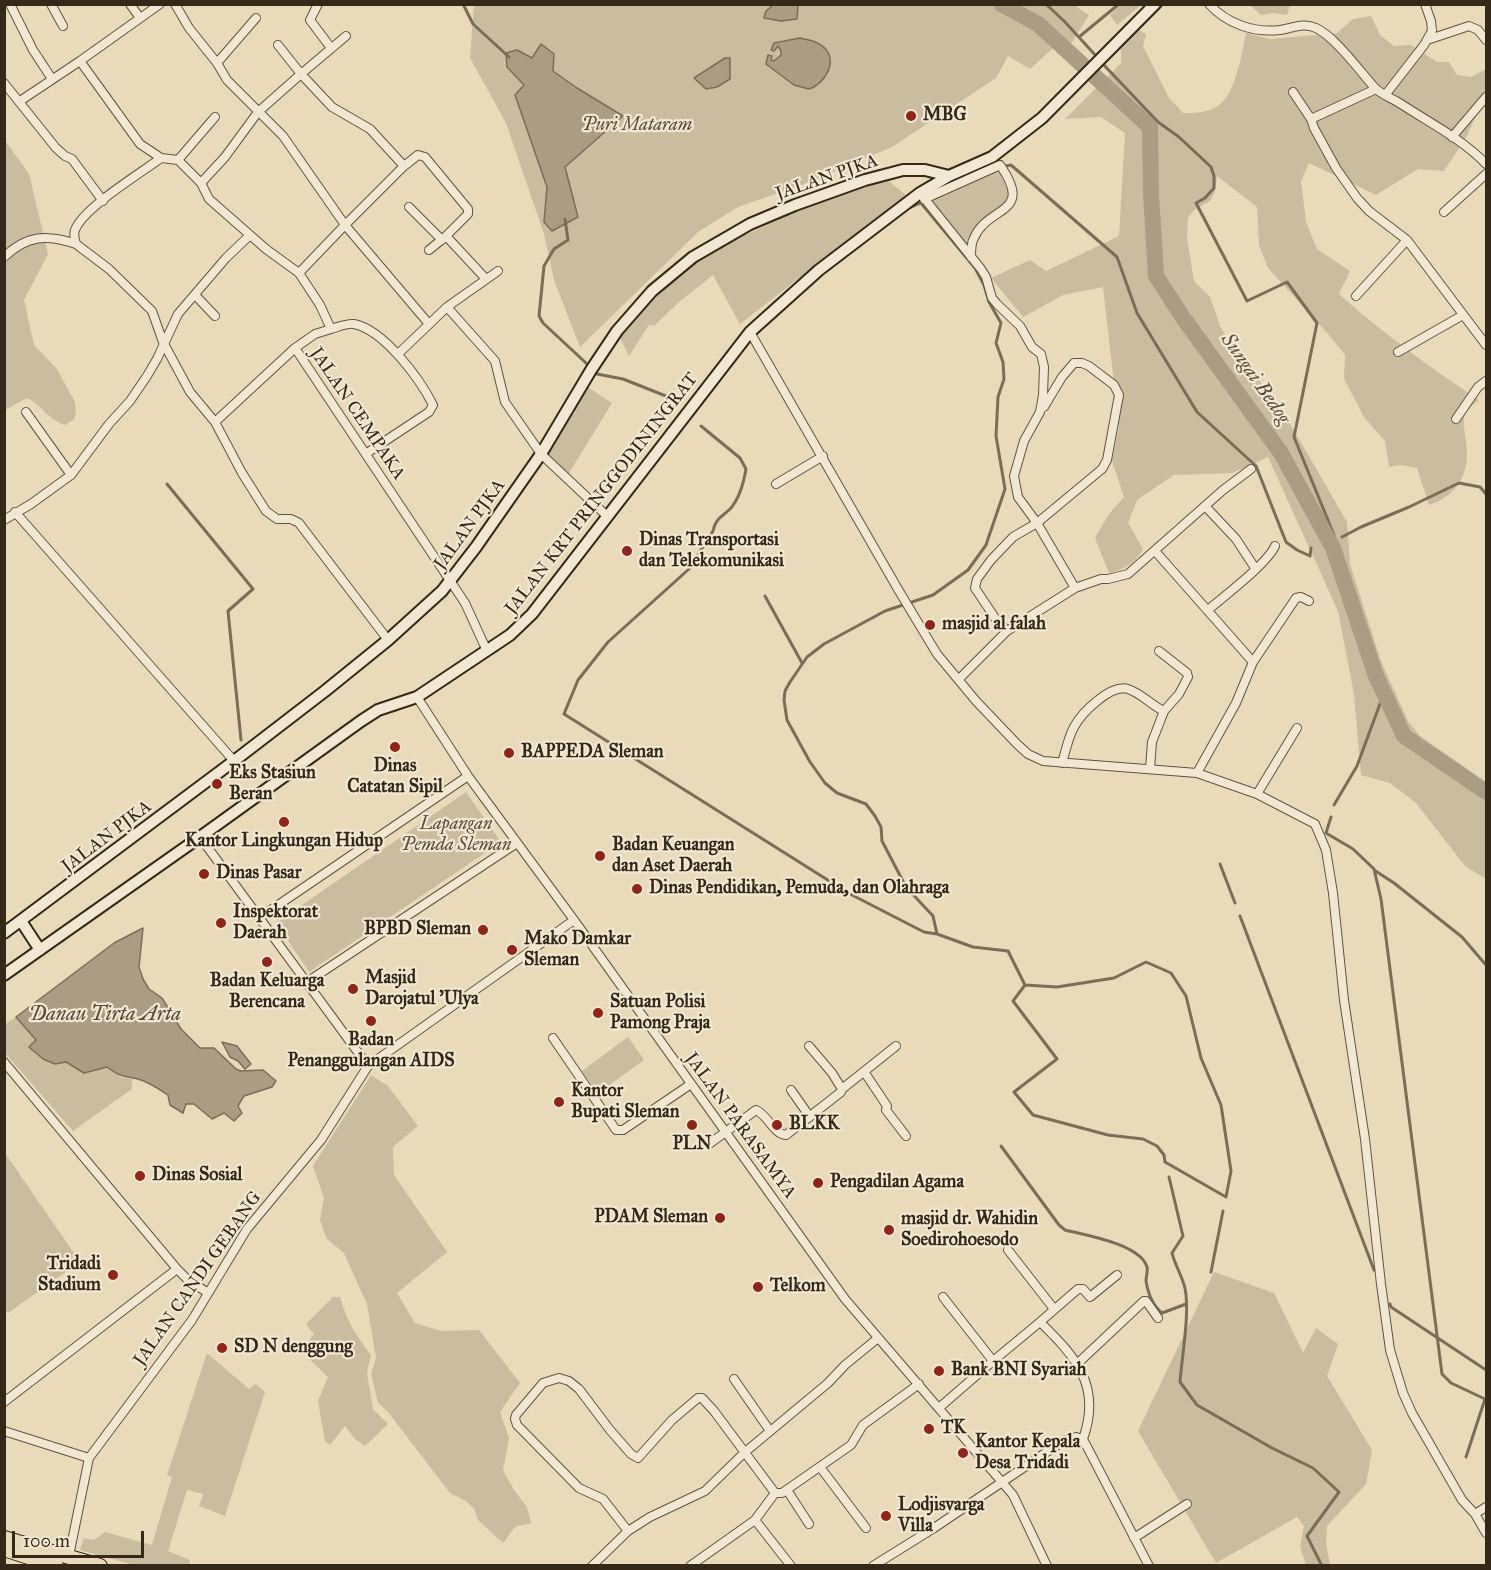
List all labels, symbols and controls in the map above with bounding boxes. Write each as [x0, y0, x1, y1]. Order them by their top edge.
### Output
place label: MBG [923, 105, 967, 127]
marker: MBG [904, 109, 918, 123]
park label: Puri Mataram [582, 115, 692, 137]
street label: JALAN PJKA [773, 150, 881, 206]
water label: Sungai Bedog [1215, 329, 1295, 429]
street label: JALAN CEMPAKA [305, 344, 409, 484]
street label: JALAN KRT PRINGGODININGRAT [501, 369, 703, 619]
street label: JALAN PJKA [430, 475, 510, 575]
place label: Dinas Transportasi dan Telekomunikasi [639, 530, 784, 572]
marker: Dinas Transportasi dan Telekomunikasi [620, 544, 634, 558]
place label: masjid al falah [942, 614, 1046, 636]
marker: masjid al falah [923, 618, 937, 632]
marker: Dinas Catatan Sipil [388, 740, 402, 754]
place label: BAPPEDA Sleman [521, 742, 664, 764]
marker: BAPPEDA Sleman [502, 746, 516, 760]
place label: Dinas Catatan Sipil [347, 756, 443, 798]
place label: Eks Stasiun Beran [229, 763, 316, 806]
marker: Eks Stasiun Beran [210, 777, 224, 791]
street label: JALAN PJKA [58, 796, 156, 878]
park label: Lapangan Pemda Sleman [401, 814, 511, 856]
marker: Kantor Lingkungan Hidup [277, 815, 291, 829]
place label: Kantor Lingkungan Hidup [185, 831, 383, 853]
place label: Badan Keuangan dan Aset Daerah [612, 835, 734, 878]
marker: Badan Keuangan dan Aset Daerah [593, 849, 607, 863]
place label: Dinas Pasar [216, 863, 301, 885]
marker: Dinas Pasar [197, 867, 211, 881]
place label: Dinas Pendidikan, Pemuda, dan Olahraga [649, 878, 949, 900]
marker: Dinas Pendidikan, Pemuda, dan Olahraga [630, 882, 644, 896]
place label: Inspektorat Daerah [233, 902, 318, 944]
marker: Inspektorat Daerah [214, 916, 228, 930]
place label: BPBD Sleman [364, 919, 471, 941]
marker: BPBD Sleman [476, 923, 490, 937]
place label: Mako Damkar Sleman [524, 929, 631, 972]
marker: Mako Damkar Sleman [505, 943, 519, 957]
marker: Badan Keluarga Berencana [260, 955, 274, 969]
place label: Masjid Darojatul 'Ulya [365, 968, 479, 1010]
place label: Badan Keluarga Berencana [210, 971, 324, 1014]
marker: Masjid Darojatul 'Ulya [346, 982, 360, 996]
place label: Satuan Polisi Pamong Praja [610, 992, 710, 1034]
water label: Danau Tirta Arta [29, 1003, 181, 1027]
marker: Satuan Polisi Pamong Praja [591, 1006, 605, 1020]
marker: Badan Penanggulangan AIDS [364, 1014, 378, 1028]
place label: Badan Penanggulangan AIDS [287, 1030, 455, 1072]
street label: JALAN PARASAMYA [680, 1049, 800, 1203]
place label: Kantor Bupati Sleman [571, 1081, 679, 1124]
marker: Kantor Bupati Sleman [552, 1095, 566, 1109]
place label: BLKK [789, 1114, 840, 1136]
marker: PLN [685, 1118, 699, 1132]
marker: BLKK [770, 1118, 784, 1132]
place label: PLN [673, 1134, 711, 1156]
place label: Dinas Sosial [152, 1165, 242, 1187]
marker: Dinas Sosial [133, 1169, 147, 1183]
place label: Pengadilan Agama [830, 1172, 964, 1194]
marker: Pengadilan Agama [811, 1176, 825, 1190]
street label: JALAN CANDI GEBANG [130, 1188, 266, 1370]
place label: PDAM Sleman [594, 1207, 708, 1229]
place label: masjid dr. Wahidin Soedirohoesodo [901, 1209, 1038, 1252]
marker: PDAM Sleman [713, 1211, 727, 1225]
marker: masjid dr. Wahidin Soedirohoesodo [882, 1223, 896, 1237]
place label: Tridadi Stadium [38, 1254, 101, 1296]
marker: Tridadi Stadium [106, 1268, 120, 1282]
place label: Telkom [770, 1276, 826, 1298]
marker: Telkom [751, 1280, 765, 1294]
place label: SD N denggung [234, 1337, 353, 1359]
marker: SD N denggung [215, 1341, 229, 1355]
place label: Bank BNI Syariah [951, 1360, 1087, 1382]
marker: Bank BNI Syariah [932, 1364, 946, 1378]
place label: TK [941, 1418, 966, 1440]
marker: TK [922, 1422, 936, 1436]
place label: Kantor Kepala Desa Tridadi [975, 1432, 1080, 1474]
marker: Kantor Kepala Desa Tridadi [956, 1446, 970, 1460]
place label: Lodjisvarga Villa [898, 1495, 984, 1538]
marker: Lodjisvarga Villa [879, 1509, 893, 1523]
scale bar [15, 1519, 147, 1557]
text: 100 m [23, 1530, 70, 1552]

